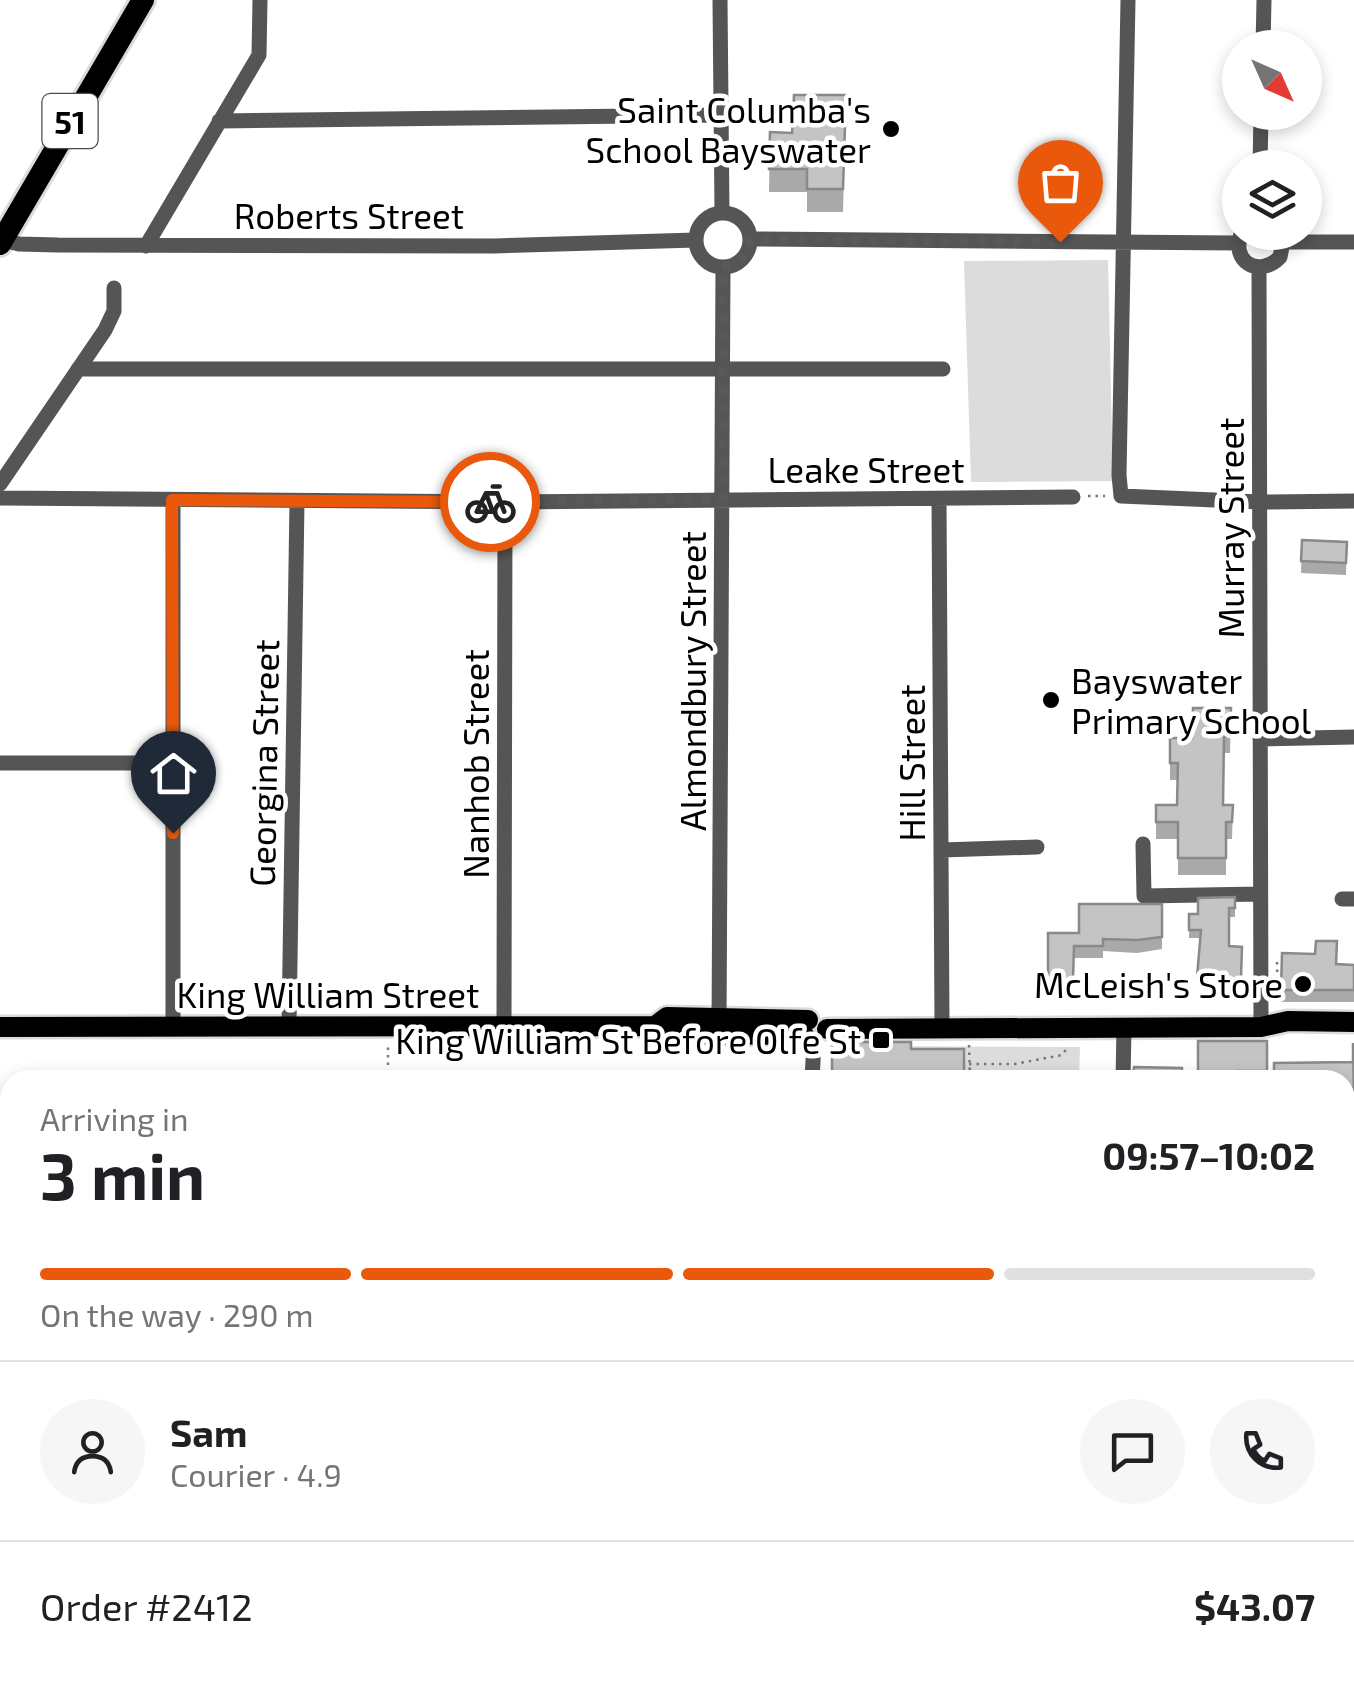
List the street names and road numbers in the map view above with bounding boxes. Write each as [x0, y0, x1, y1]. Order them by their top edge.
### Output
road number: 51 [42, 94, 98, 148]
street label: Roberts Street [234, 194, 464, 236]
street label: Murray Street [1209, 418, 1251, 638]
street label: Leake Street [767, 448, 965, 490]
street label: Almondbury Street [671, 531, 713, 831]
street label: Georgina Street [240, 639, 286, 887]
street label: Nanhob Street [454, 649, 496, 879]
street label: Hill Street [890, 684, 932, 842]
street label: King William Street [177, 973, 479, 1015]

